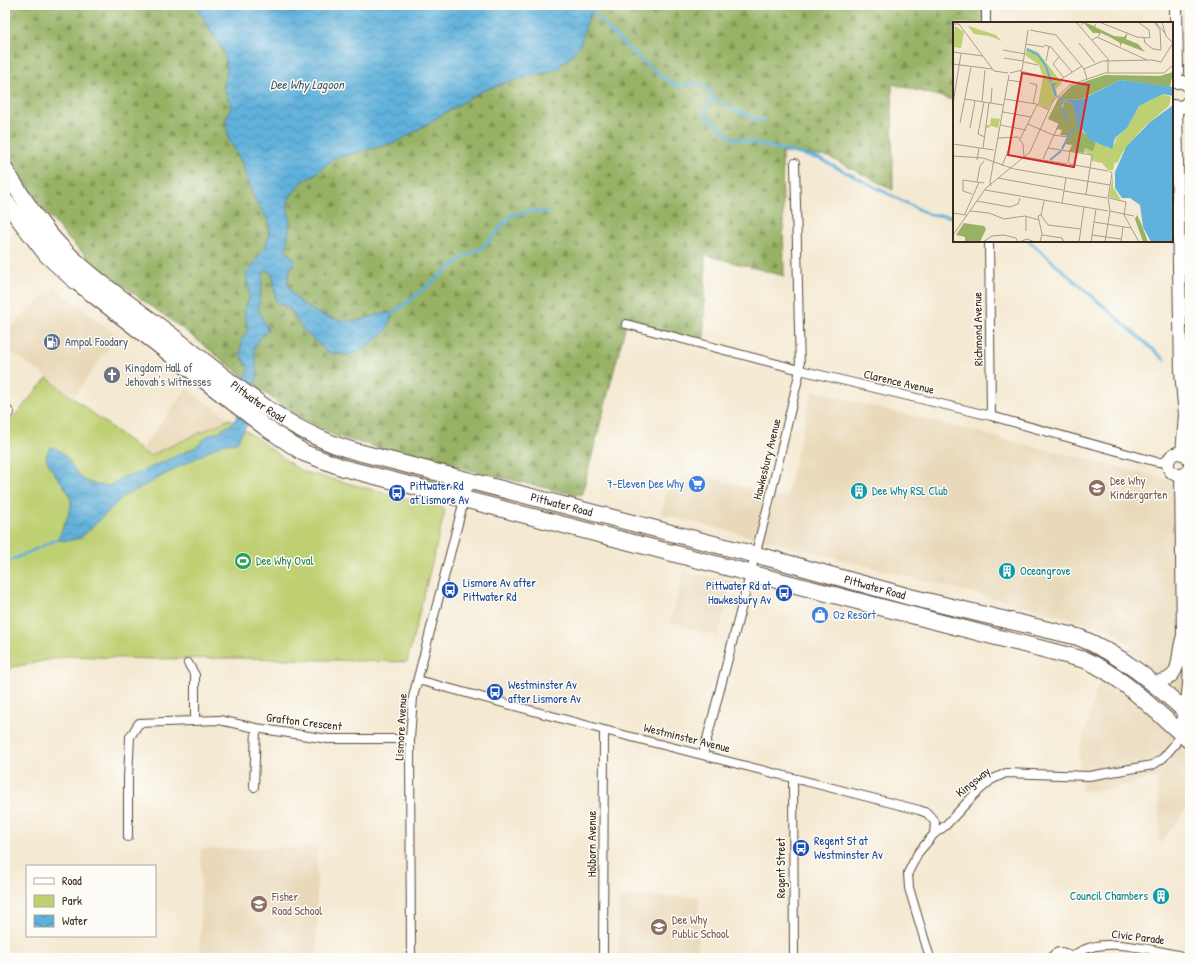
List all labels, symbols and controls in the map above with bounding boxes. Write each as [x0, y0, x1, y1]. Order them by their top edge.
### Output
inset map [953, 22, 1173, 242]
water label: Dee Why Lagoon [270, 75, 345, 94]
street label: Richmond Avenue [968, 292, 987, 366]
fuel station icon: Ampol Foodary [42, 332, 62, 352]
place label: Ampol Foodary [65, 333, 128, 350]
place label: Kingdom Hall of Jehovah's Witnesses [125, 359, 211, 390]
church icon: Kingdom Hall of Jehovah's Witnesses [102, 365, 122, 385]
street label: Clarence Avenue [862, 365, 936, 398]
street label: Pittwater Road [227, 376, 289, 426]
street label: Hawkesbury Avenue [748, 416, 785, 501]
place label: Dee Why Kindergarten [1110, 472, 1167, 503]
supermarket icon: 7-Eleven Dee Why [687, 474, 707, 494]
place label: 7-Eleven Dee Why [607, 475, 684, 492]
place label: Pittwater Rd at Lismore Av [410, 477, 469, 508]
school or university icon: Dee Why Kindergarten [1087, 478, 1107, 498]
building icon: Dee Why RSL Club [849, 481, 869, 501]
place label: Dee Why RSL Club [872, 482, 948, 499]
bus stop icon: Pittwater Rd at Lismore Av [387, 483, 407, 503]
street label: Pittwater Road [529, 488, 595, 520]
sports icon: Dee Why Oval [233, 551, 253, 571]
place label: Dee Why Oval [256, 552, 314, 569]
building icon: Oceangrove [997, 561, 1017, 581]
place label: Oceangrove [1020, 562, 1071, 579]
street label: Pittwater Road [842, 570, 908, 604]
place label: Lismore Av after Pittwater Rd [463, 574, 536, 605]
place label: Pittwater Rd at Hawkesbury Av [706, 577, 772, 608]
bus stop icon: Lismore Av after Pittwater Rd [440, 580, 460, 600]
bus stop icon: Pittwater Rd at Hawkesbury Av [774, 583, 794, 603]
shop icon: Oz Resort [810, 605, 830, 625]
place label: Oz Resort [833, 606, 877, 623]
place label: Westminster Av after Lismore Av [508, 676, 581, 707]
bus stop icon: Westminster Av after Lismore Av [485, 682, 505, 702]
street label: Lismore Avenue [390, 693, 411, 761]
street label: Grafton Crescent [265, 708, 344, 735]
street label: Westminster Avenue [642, 719, 732, 757]
street label: Kingsway [952, 763, 993, 801]
street label: Holborn Avenue [583, 810, 600, 877]
place label: Regent St at Westminster Av [814, 832, 883, 863]
street label: Regent Street [772, 837, 789, 898]
bus stop icon: Regent St at Westminster Av [791, 838, 811, 858]
legend [26, 865, 156, 937]
text: Road [62, 872, 82, 889]
building icon: Council Chambers [1151, 886, 1171, 906]
place label: Council Chambers [1070, 887, 1148, 904]
place label: Fisher Road School [271, 888, 323, 919]
text: Park [62, 892, 82, 909]
school or university icon: Fisher Road School [249, 894, 269, 914]
place label: Dee Why Public School [672, 911, 730, 942]
text: Water [62, 912, 88, 929]
school or university icon: Dee Why Public School [649, 917, 669, 937]
street label: Civic Parade [1111, 925, 1166, 948]

